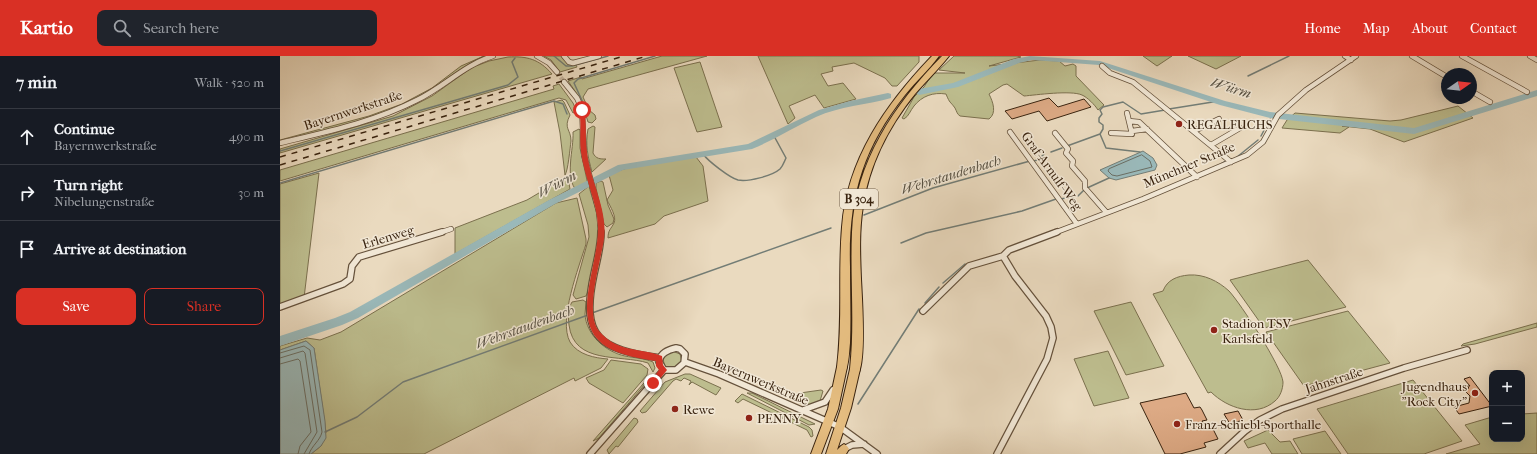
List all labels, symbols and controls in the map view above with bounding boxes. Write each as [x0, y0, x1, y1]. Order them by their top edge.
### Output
search box [97, 10, 377, 46]
text: Kartio [20, 17, 73, 39]
icon: search [111, 17, 133, 39]
text: Search here [143, 19, 219, 37]
text: Home [1304, 20, 1341, 37]
text: Map [1363, 20, 1390, 37]
text: About [1412, 20, 1448, 37]
text: Contact [1470, 20, 1517, 37]
north arrow [1441, 68, 1477, 104]
text: 7 min [16, 72, 57, 92]
water label: Würm [1209, 74, 1253, 102]
text: Walk · 520 m [195, 75, 264, 90]
street label: Bayernwerkstraße [302, 87, 405, 133]
route start [573, 101, 591, 119]
place label: REGALFUCHS [1187, 117, 1273, 132]
marker: REGALFUCHS [1174, 119, 1184, 129]
text: Continue [54, 120, 114, 138]
icon: ahead [16, 126, 38, 148]
text: 490 m [229, 129, 264, 144]
street label: Graf-Arnulf-Weg [1018, 129, 1086, 214]
text: Bayernwerkstraße [54, 138, 157, 153]
street label: Münchner Straße [1141, 139, 1238, 191]
water label: Wehrstaudenbach [899, 152, 1003, 198]
water label: Würm [535, 167, 579, 201]
text: Turn right [54, 176, 123, 194]
icon: right [16, 182, 38, 204]
text: 30 m [238, 185, 264, 200]
road number: B 304 [840, 189, 878, 209]
text: Nibelungenstraße [54, 194, 155, 209]
street label: Erlenweg [360, 222, 417, 252]
icon: arrive [16, 238, 38, 260]
text: Arrive at destination [54, 240, 186, 258]
button: Save [16, 288, 136, 325]
button: Share [144, 288, 264, 325]
water label: Wehrstaudenbach [473, 301, 577, 353]
place label: Stadion TSV Karlsfeld [1222, 316, 1292, 346]
marker: Stadion TSV Karlsfeld [1209, 325, 1219, 335]
street label: Bayernwerkstraße [711, 354, 812, 408]
street label: Jahnstraße [1302, 363, 1365, 397]
map controls [1489, 370, 1525, 442]
button: + [1489, 370, 1525, 406]
route end [644, 374, 662, 392]
place label: Jugendhaus "Rock City" [1401, 379, 1467, 409]
marker: Jugendhaus "Rock City" [1470, 388, 1480, 398]
place label: Rewe [683, 402, 715, 417]
marker: Rewe [670, 404, 680, 414]
button: − [1489, 406, 1525, 442]
place label: PENNY [757, 411, 803, 426]
marker: PENNY [744, 413, 754, 423]
place label: Franz-Schiebl-Sporthalle [1185, 417, 1322, 432]
marker: Franz-Schiebl-Sporthalle [1172, 419, 1182, 429]

